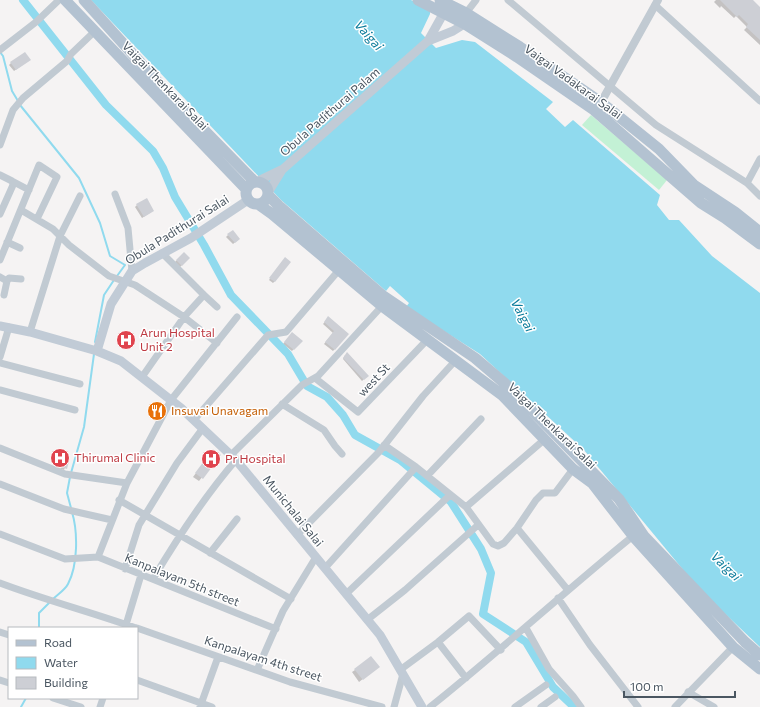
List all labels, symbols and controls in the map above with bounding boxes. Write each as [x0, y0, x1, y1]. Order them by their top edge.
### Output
water label: Vaigai [351, 16, 387, 54]
street label: Vaigai Thenkarai Salai [120, 38, 212, 132]
street label: Vaigai Vadakarai Salai [522, 41, 625, 121]
street label: Obula Padithurai Palam [277, 64, 382, 158]
street label: Obula Padithurai Salai [122, 192, 231, 267]
water label: Vaigai [508, 296, 539, 335]
place label: Arun Hospital Unit 2 [140, 325, 215, 353]
hospital icon: Arun Hospital Unit 2 [115, 329, 137, 351]
street label: west St [354, 360, 392, 399]
street label: Vaigai Thenkarai Salai [506, 379, 600, 471]
restaurant icon: Insuvai Unavagam [146, 400, 168, 422]
place label: Insuvai Unavagam [171, 403, 268, 417]
hospital icon: Thirumal Clinic [49, 447, 71, 469]
hospital icon: Pr Hospital [200, 448, 222, 470]
place label: Thirumal Clinic [74, 450, 156, 464]
place label: Pr Hospital [225, 451, 286, 465]
street label: Munichalai Salai [261, 472, 327, 549]
water label: Vaigai [708, 548, 745, 585]
street label: Kanpalayam 5th street [123, 550, 242, 609]
legend [8, 627, 138, 699]
street label: Kanpalayam 4th street [203, 632, 324, 684]
text: Road [44, 635, 72, 649]
text: Water [44, 655, 78, 669]
scale bar [624, 673, 735, 699]
text: Building [44, 675, 88, 689]
text: 100 m [630, 679, 664, 693]

